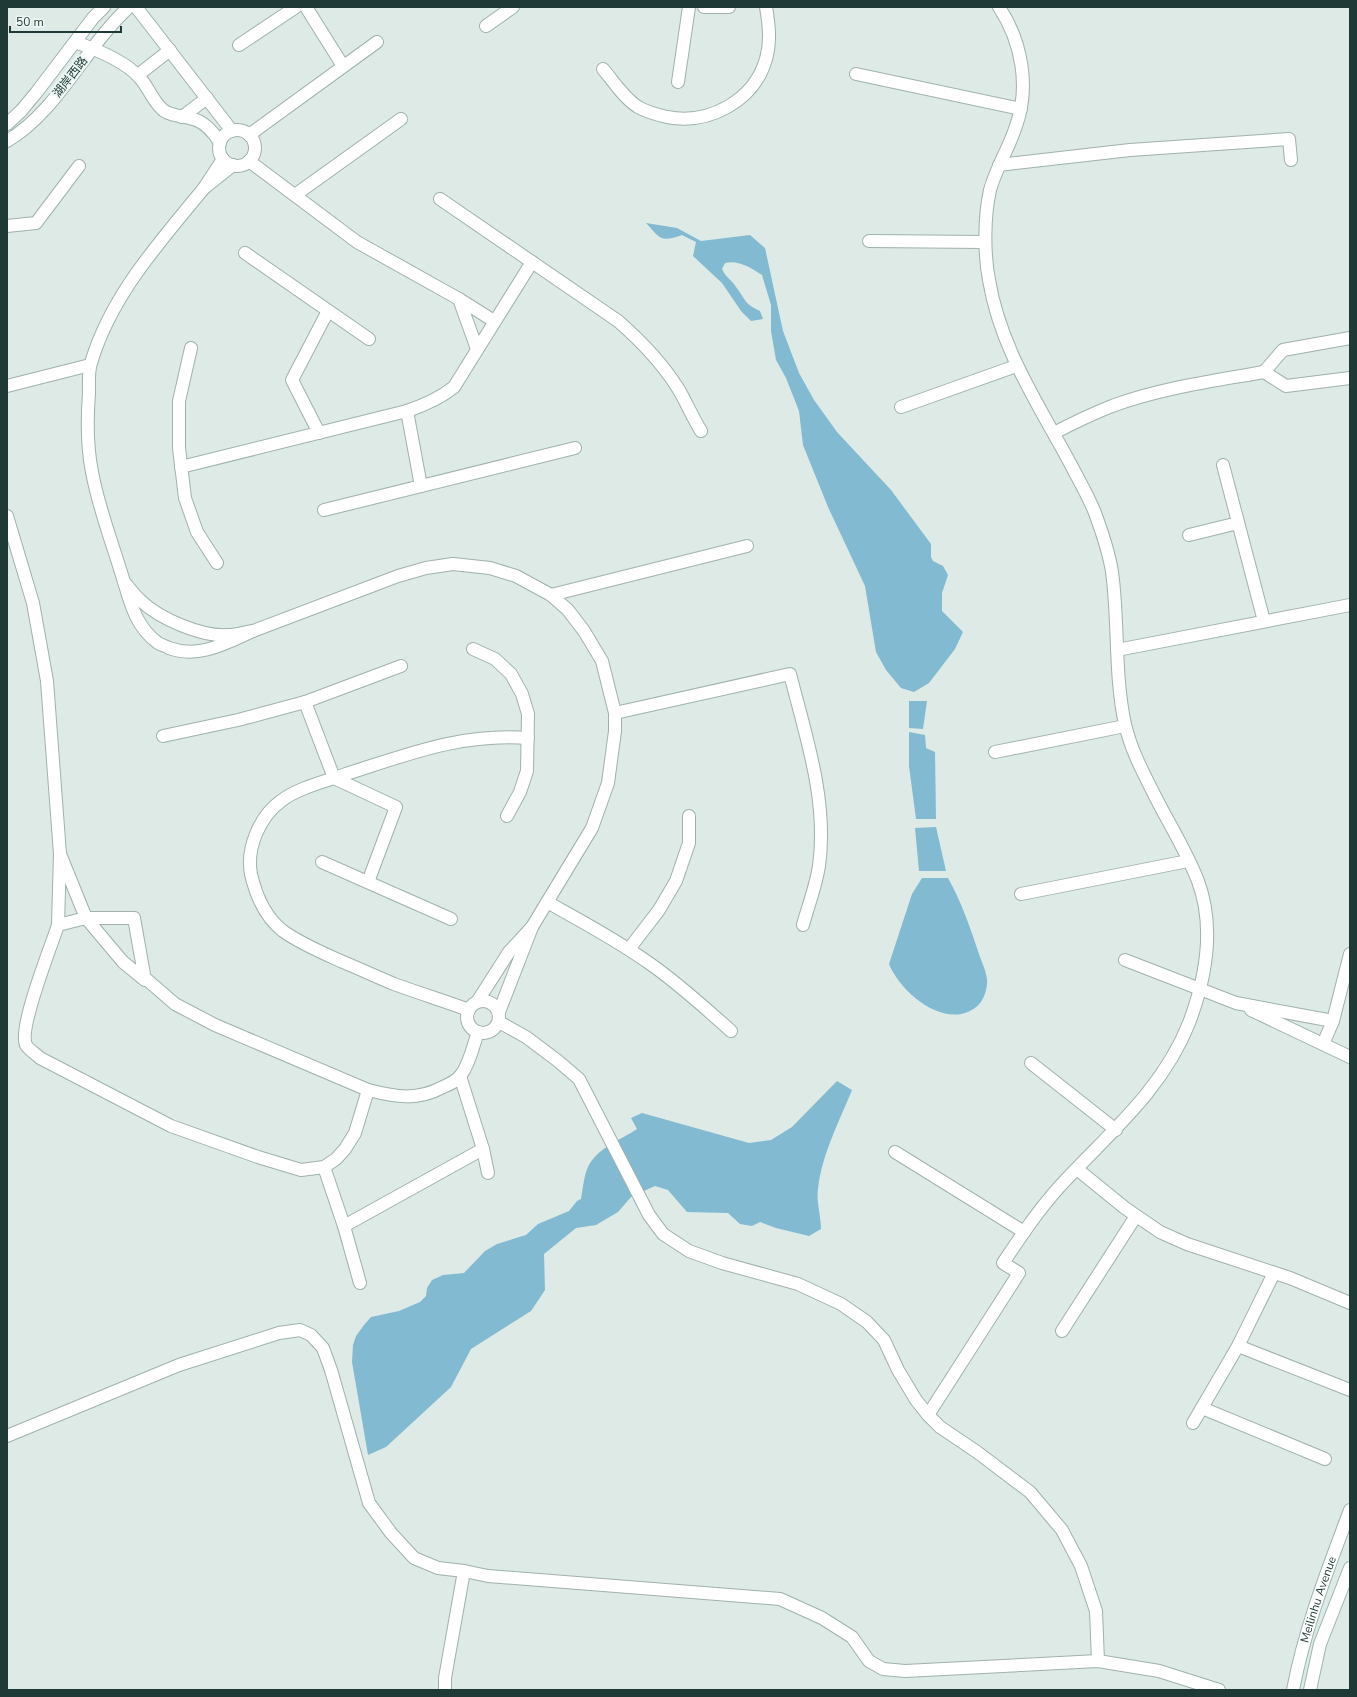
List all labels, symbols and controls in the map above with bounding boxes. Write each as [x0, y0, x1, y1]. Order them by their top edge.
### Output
scale bar [10, 8, 121, 34]
text: 50 m [16, 14, 44, 30]
street label: 湖岸西路 [49, 53, 91, 101]
street label: Meilinhu Avenue [1296, 1554, 1340, 1645]

